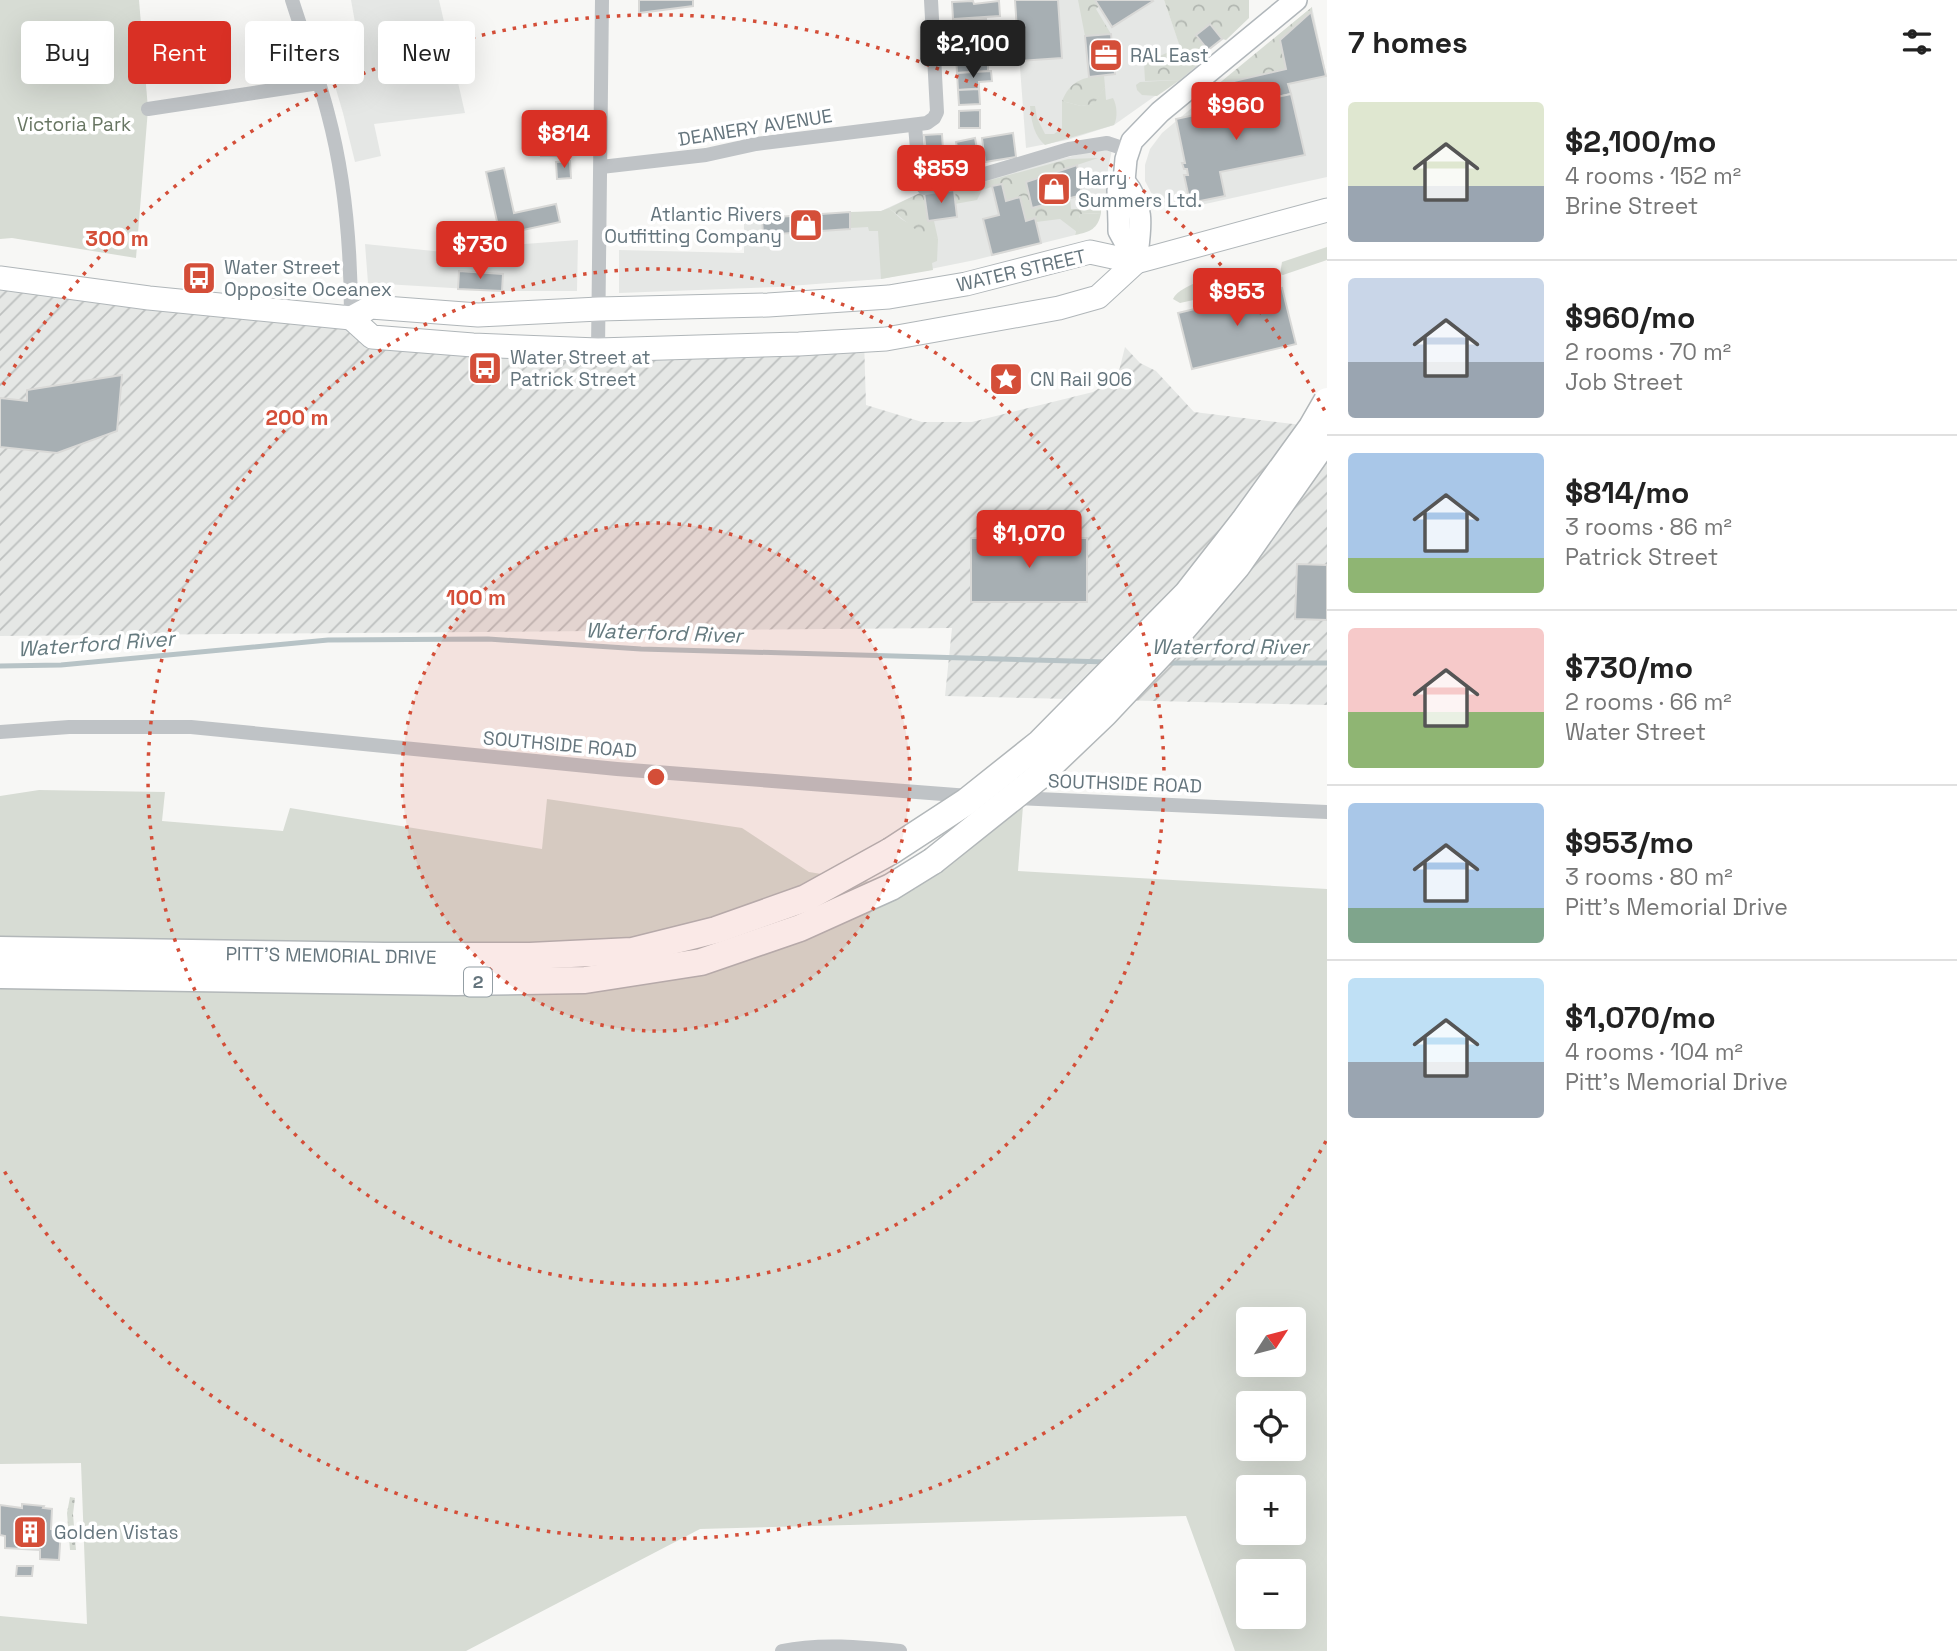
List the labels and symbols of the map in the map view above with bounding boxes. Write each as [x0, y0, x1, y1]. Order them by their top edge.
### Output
pin: $2,100 [916, 20, 1030, 80]
office icon: RAL East [1087, 36, 1125, 74]
place label: RAL East [1130, 43, 1209, 68]
pin: $960 [1195, 82, 1277, 142]
street label: DEANERY AVENUE [676, 103, 834, 152]
pin: $814 [523, 110, 605, 170]
park label: Victoria Park [17, 112, 131, 137]
pin: $859 [900, 146, 982, 205]
place label: Harry Summers Ltd. [1078, 166, 1202, 213]
shop icon: Harry Summers Ltd. [1035, 170, 1073, 208]
place label: Atlantic Rivers Outfitting Company [604, 202, 782, 249]
shop icon: Atlantic Rivers Outfitting Company [787, 206, 825, 244]
pin: $730 [439, 222, 521, 281]
text: 300 m [85, 225, 149, 252]
street label: WATER STREET [954, 243, 1088, 298]
place label: Water Street Opposite Oceanex [224, 255, 392, 302]
bus stop icon: Water Street Opposite Oceanex [180, 259, 218, 297]
pin: $953 [1196, 268, 1278, 328]
place label: Water Street at Patrick Street [510, 345, 650, 392]
bus stop icon: Water Street at Patrick Street [466, 349, 504, 387]
place icon: CN Rail 906 [987, 360, 1025, 398]
place label: CN Rail 906 [1030, 367, 1132, 392]
text: 200 m [266, 404, 328, 431]
pin: $1,070 [972, 510, 1086, 570]
text: 100 m [446, 584, 506, 611]
water label: Waterford River [585, 616, 745, 649]
water label: Waterford River [17, 624, 177, 662]
water label: Waterford River [1151, 633, 1311, 660]
street label: SOUTHSIDE ROAD [482, 725, 638, 764]
centre of rings [644, 765, 668, 789]
street label: SOUTHSIDE ROAD [1047, 768, 1202, 799]
street label: PITT'S MEMORIAL DRIVE [225, 941, 437, 970]
road number: 2 [464, 967, 492, 996]
north arrow [1236, 1307, 1306, 1377]
building icon: Golden Vistas [11, 1513, 49, 1551]
place label: Golden Vistas [54, 1520, 178, 1545]

